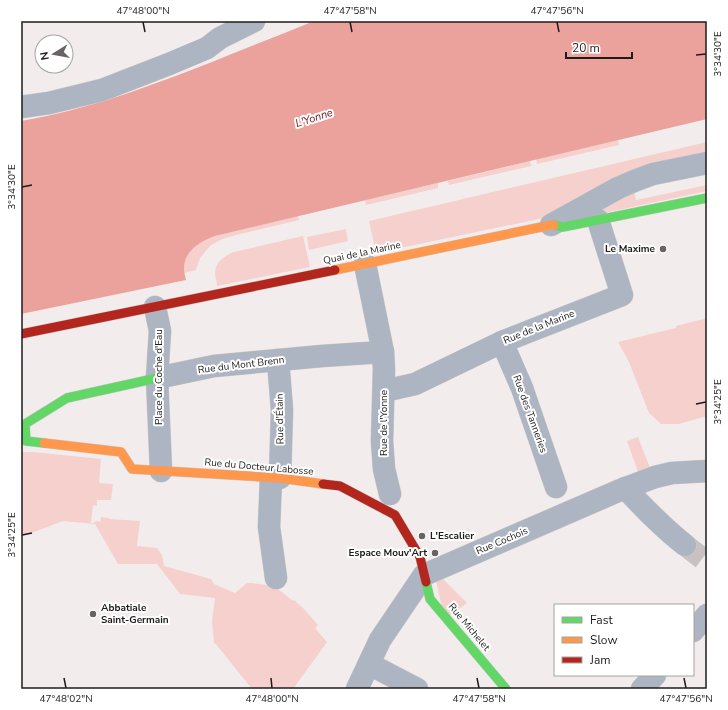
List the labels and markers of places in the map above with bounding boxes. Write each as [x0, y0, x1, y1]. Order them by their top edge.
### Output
place label: Le Maxime [605, 242, 656, 256]
marker: Le Maxime [658, 244, 668, 254]
place label: L'Escalier [430, 529, 474, 543]
marker: L'Escalier [417, 531, 427, 541]
place label: Espace Mouv'Art [349, 546, 427, 560]
marker: Espace Mouv'Art [430, 548, 440, 558]
place label: Abbatiale Saint-Germain [101, 601, 169, 627]
marker: Abbatiale Saint-Germain [88, 609, 98, 619]

